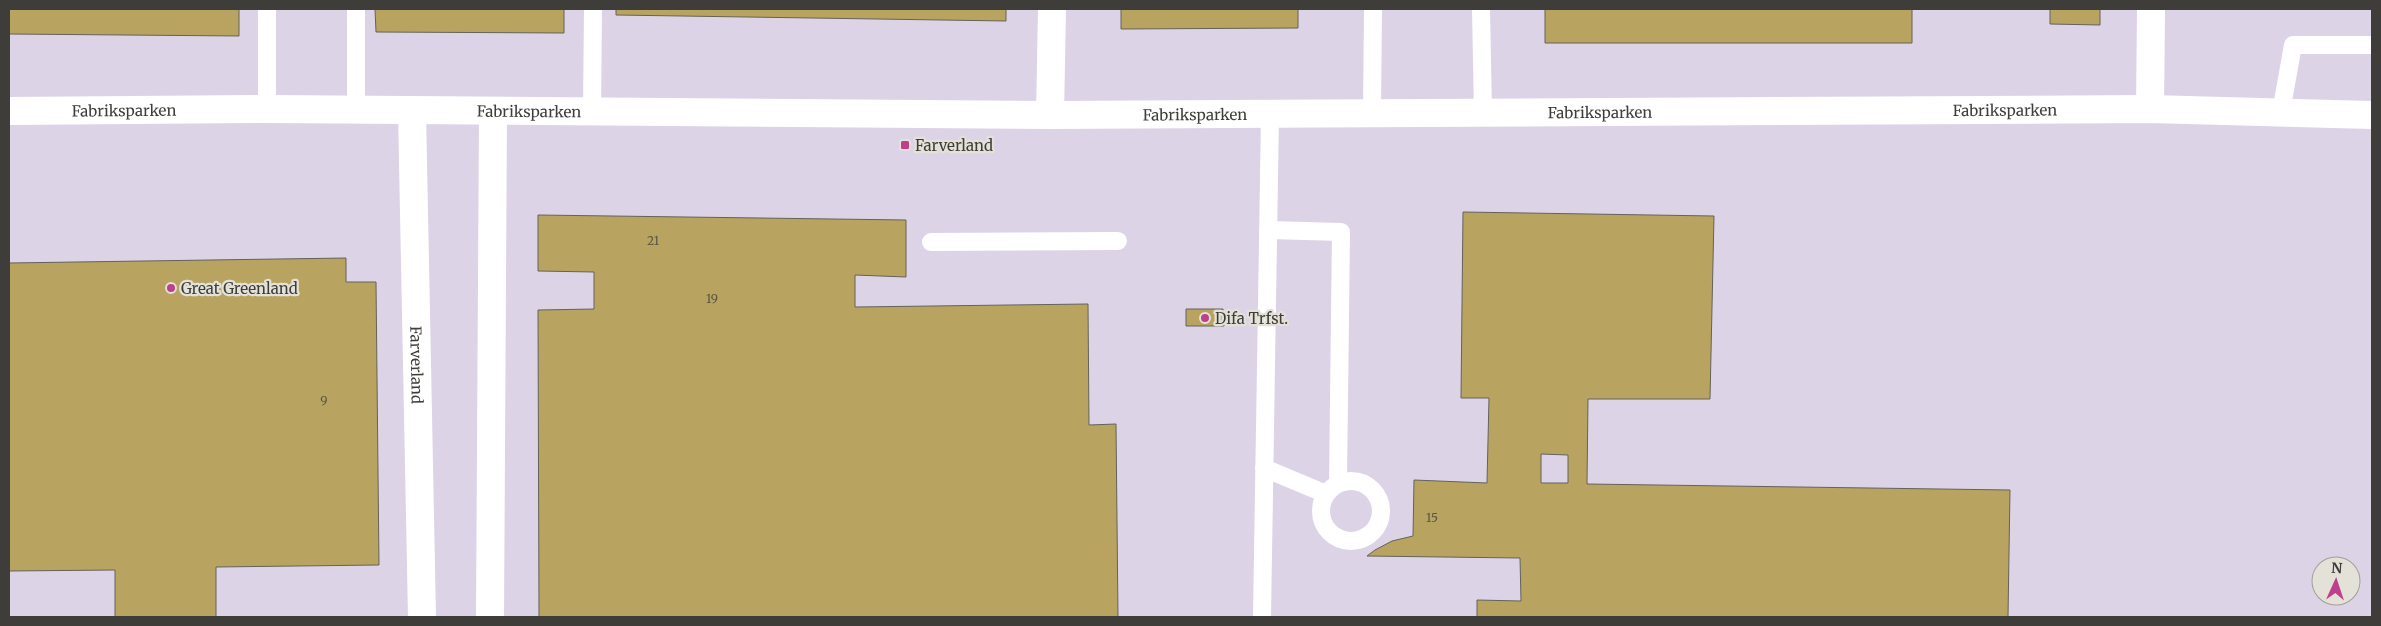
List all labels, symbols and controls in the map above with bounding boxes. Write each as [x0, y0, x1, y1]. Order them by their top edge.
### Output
street label: Fabriksparken [72, 100, 176, 120]
street label: Fabriksparken [1953, 100, 2057, 120]
street label: Fabriksparken [477, 101, 581, 121]
street label: Fabriksparken [1548, 102, 1652, 122]
street label: Fabriksparken [1143, 104, 1247, 124]
place label: Farverland [915, 136, 993, 155]
marker: Farverland [899, 139, 911, 151]
house number: 21 [647, 233, 660, 248]
place label: Great Greenland [181, 279, 298, 298]
marker: Great Greenland [165, 282, 177, 294]
house number: 19 [706, 291, 718, 306]
place label: Difa Trfst. [1215, 309, 1288, 328]
marker: Difa Trfst. [1199, 312, 1211, 324]
street label: Farverland [407, 326, 427, 404]
house number: 9 [320, 393, 328, 408]
house number: 15 [1426, 510, 1438, 525]
north arrow [2311, 556, 2361, 606]
text: N [2331, 559, 2343, 577]

